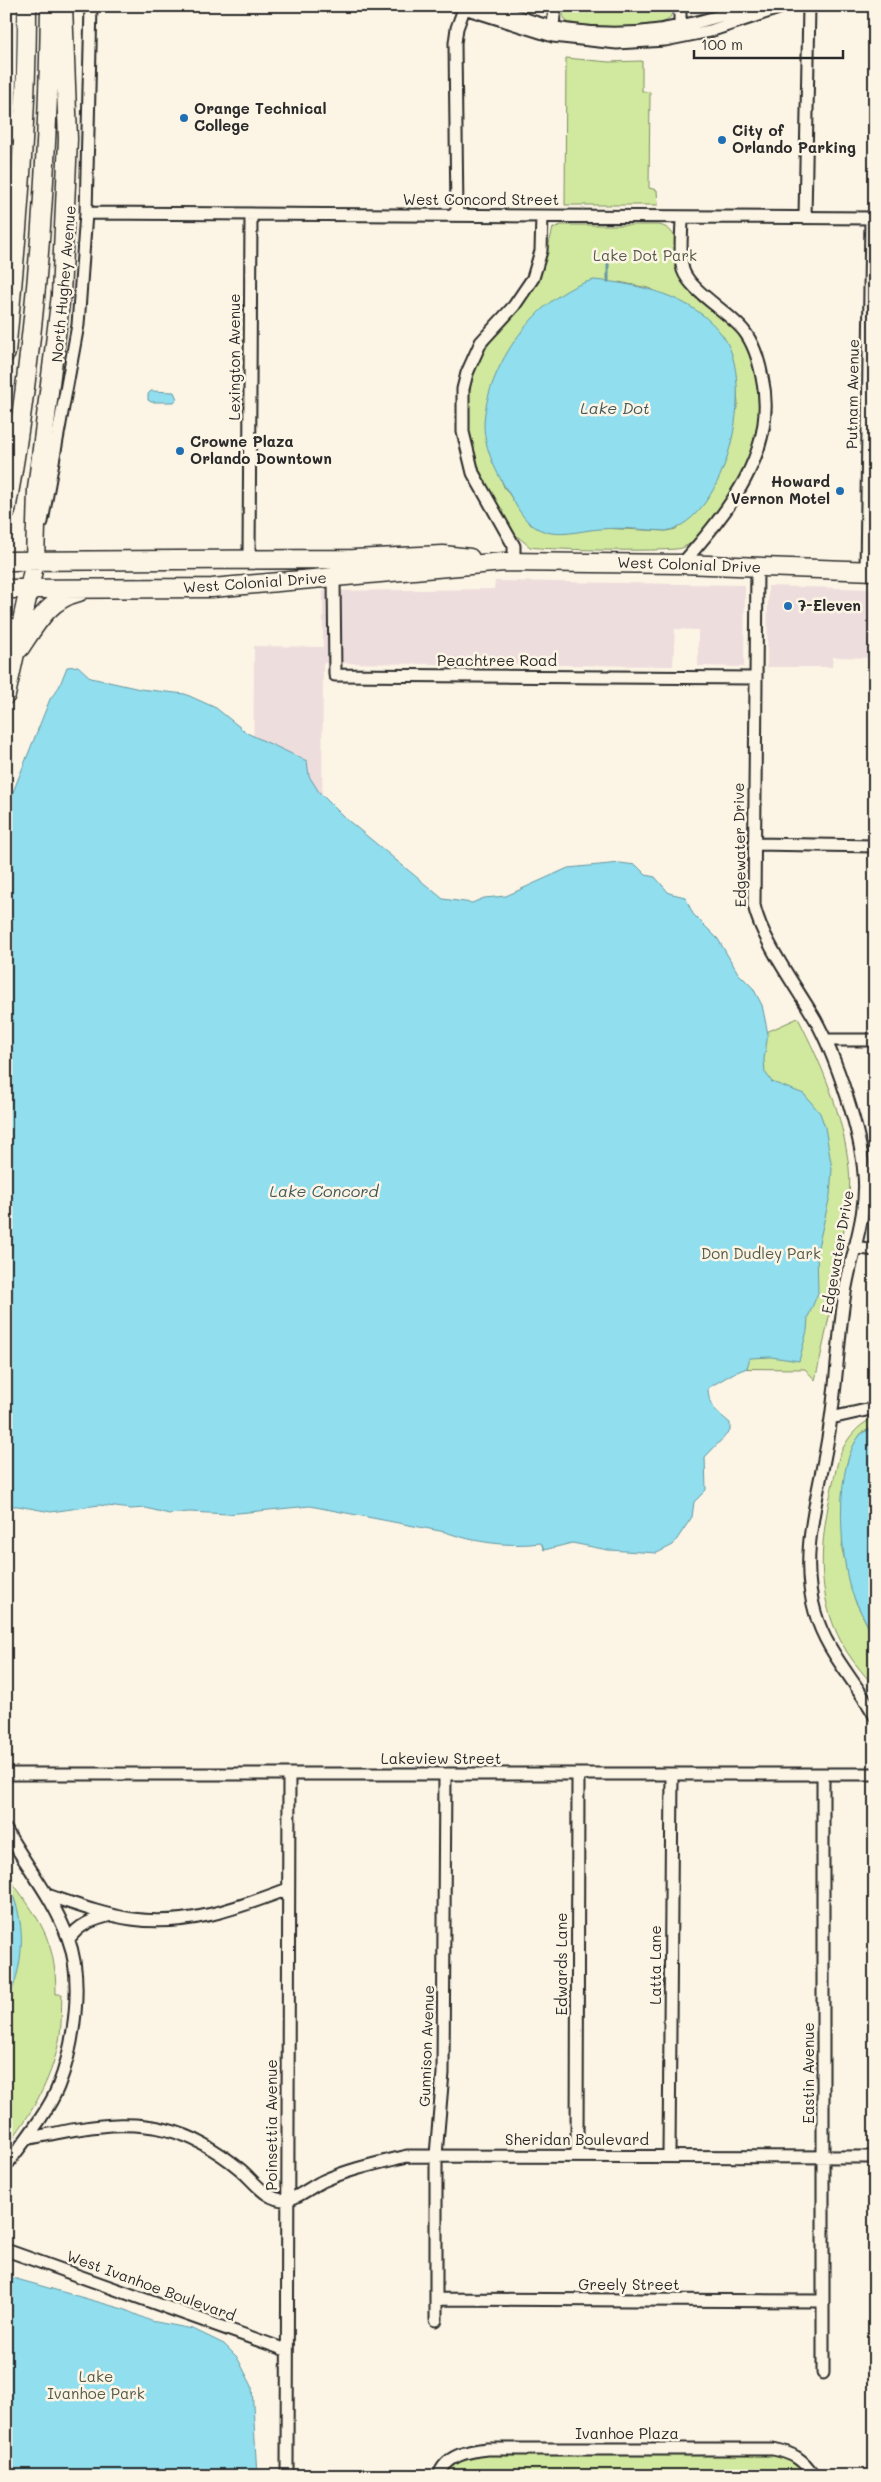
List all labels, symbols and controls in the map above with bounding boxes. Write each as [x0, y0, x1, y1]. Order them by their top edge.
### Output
scale bar [694, 28, 842, 60]
text: 100 m [701, 34, 743, 54]
place label: Orange Technical College [194, 98, 327, 135]
marker: Orange Technical College [178, 112, 190, 124]
place label: City of Orlando Parking [732, 120, 856, 157]
marker: City of Orlando Parking [716, 134, 728, 146]
street label: West Concord Street [403, 189, 559, 209]
street label: North Hughey Avenue [46, 205, 80, 363]
park label: Lake Dot Park [593, 245, 697, 265]
street label: Lexington Avenue [224, 294, 244, 420]
street label: Putnam Avenue [841, 339, 863, 449]
water label: Lake Dot [580, 397, 650, 418]
place label: Crowne Plaza Orlando Downtown [190, 431, 332, 468]
marker: Crowne Plaza Orlando Downtown [174, 445, 186, 457]
place label: Howard Vernon Motel [731, 471, 830, 508]
marker: Howard Vernon Motel [834, 485, 846, 497]
street label: West Colonial Drive [617, 551, 761, 577]
street label: West Colonial Drive [182, 567, 327, 597]
place label: 7-Eleven [798, 595, 861, 615]
marker: 7-Eleven [782, 600, 794, 612]
street label: Peachtree Road [437, 650, 557, 670]
street label: Edgewater Drive [728, 782, 750, 908]
water label: Lake Concord [270, 1180, 379, 1201]
street label: Edgewater Drive [816, 1189, 858, 1315]
park label: Don Dudley Park [701, 1243, 821, 1263]
street label: Lakeview Street [381, 1748, 501, 1768]
street label: Edwards Lane [551, 1912, 571, 2016]
street label: Latta Lane [645, 1925, 665, 2005]
street label: Gunnison Avenue [414, 1985, 438, 2107]
street label: Eastin Avenue [798, 2022, 818, 2124]
street label: Poinsettia Avenue [261, 2059, 281, 2191]
street label: Sheridan Boulevard [505, 2129, 649, 2149]
street label: West Ivanhoe Boulevard [64, 2245, 239, 2325]
street label: Greely Street [578, 2274, 680, 2294]
park label: Lake Ivanhoe Park [47, 2366, 145, 2403]
street label: Ivanhoe Plaza [575, 2423, 679, 2443]

